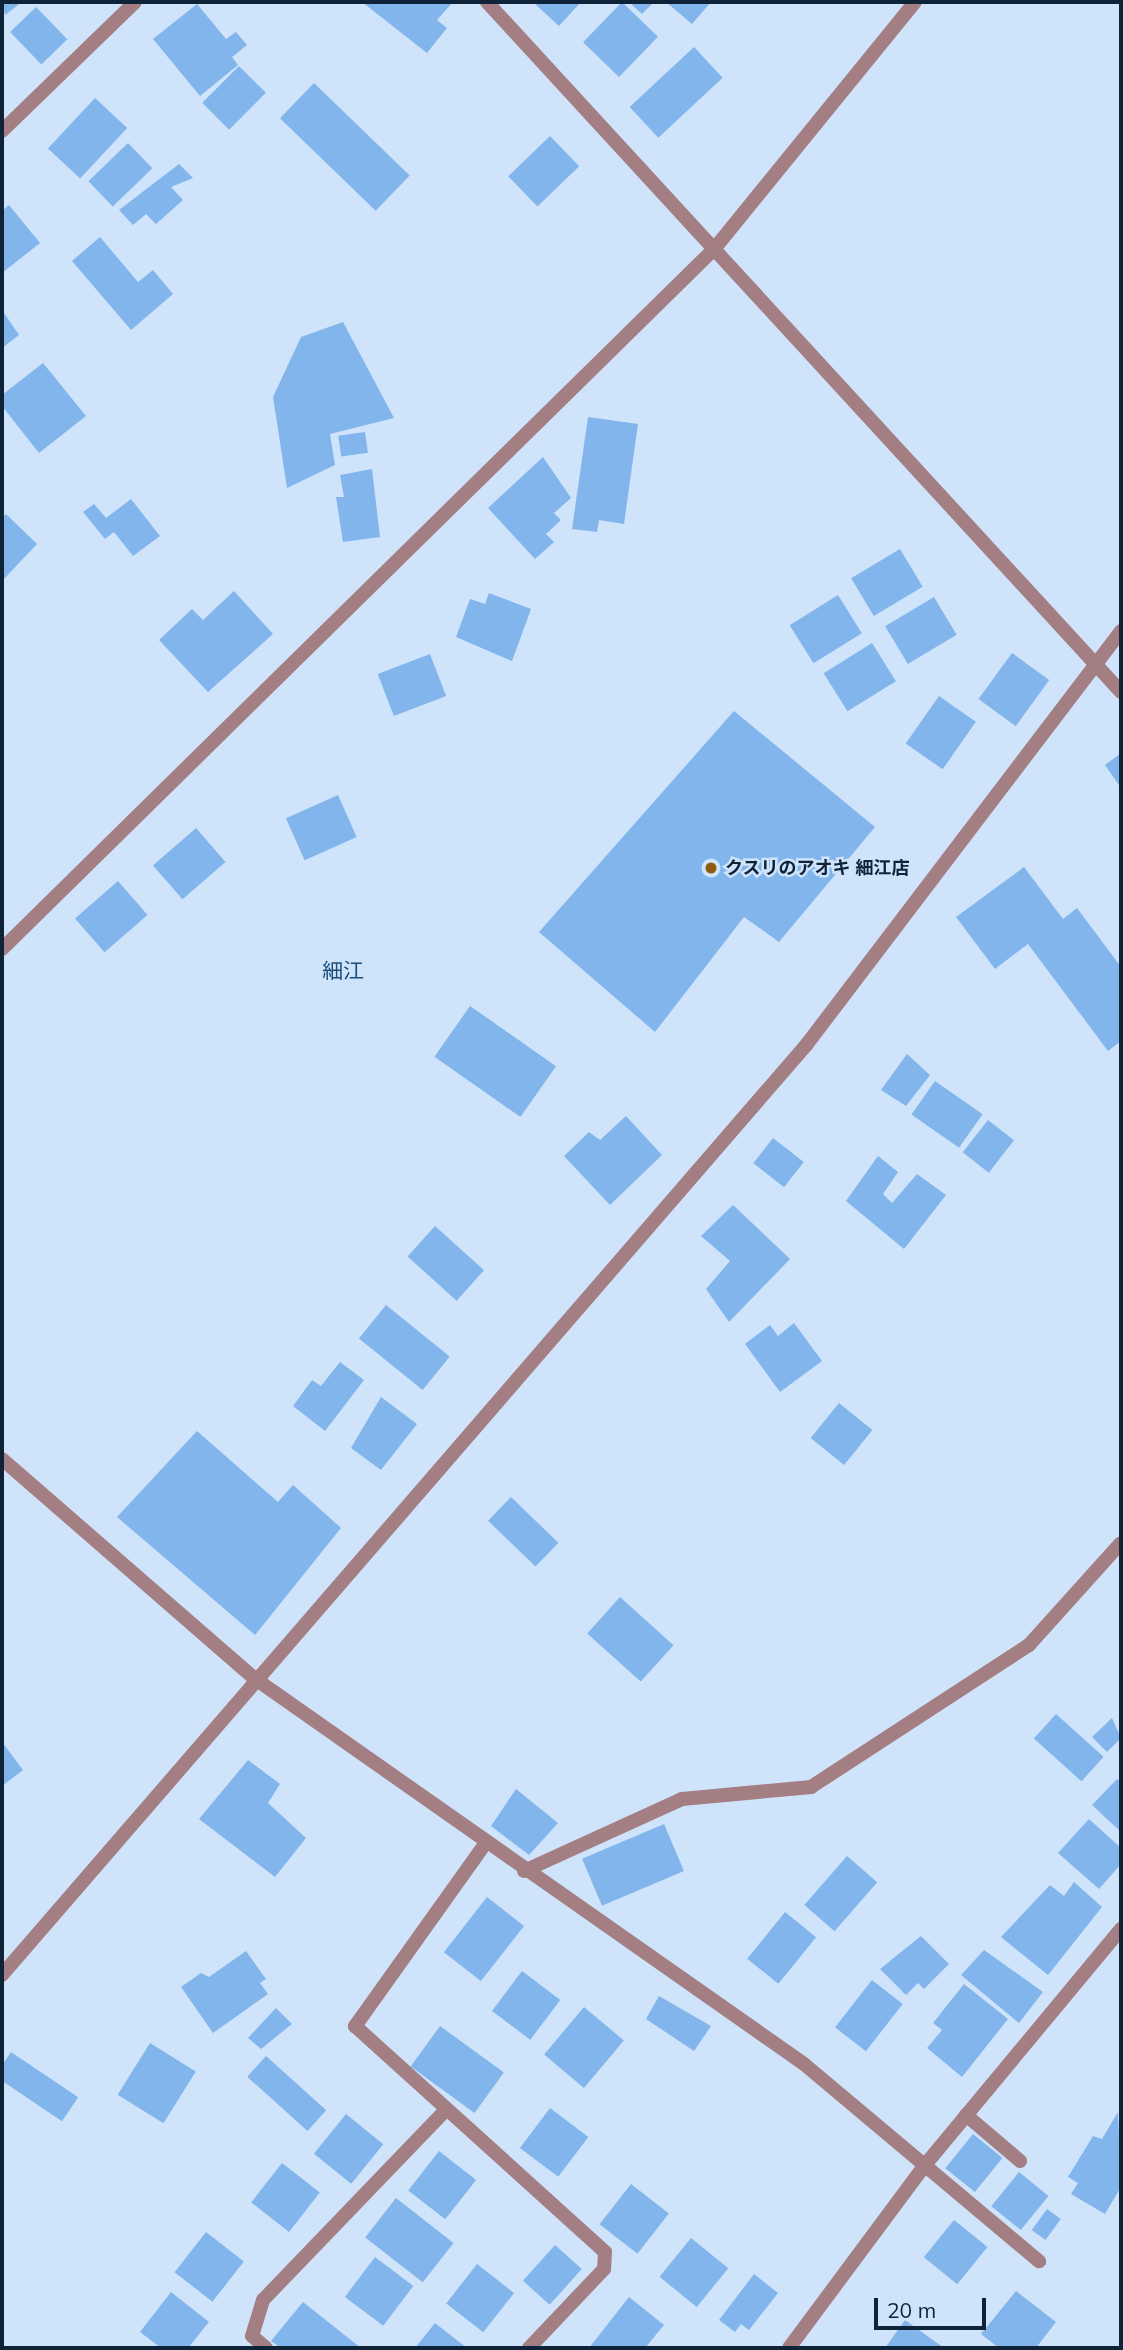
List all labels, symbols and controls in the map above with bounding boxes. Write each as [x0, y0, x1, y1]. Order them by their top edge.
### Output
place label: クスリのアオキ 細江店 [725, 857, 910, 879]
marker: クスリのアオキ 細江店 [703, 860, 719, 876]
district label: 細江 [322, 957, 364, 983]
scale bar [878, 2284, 990, 2328]
text: 20 m [887, 2297, 936, 2323]

